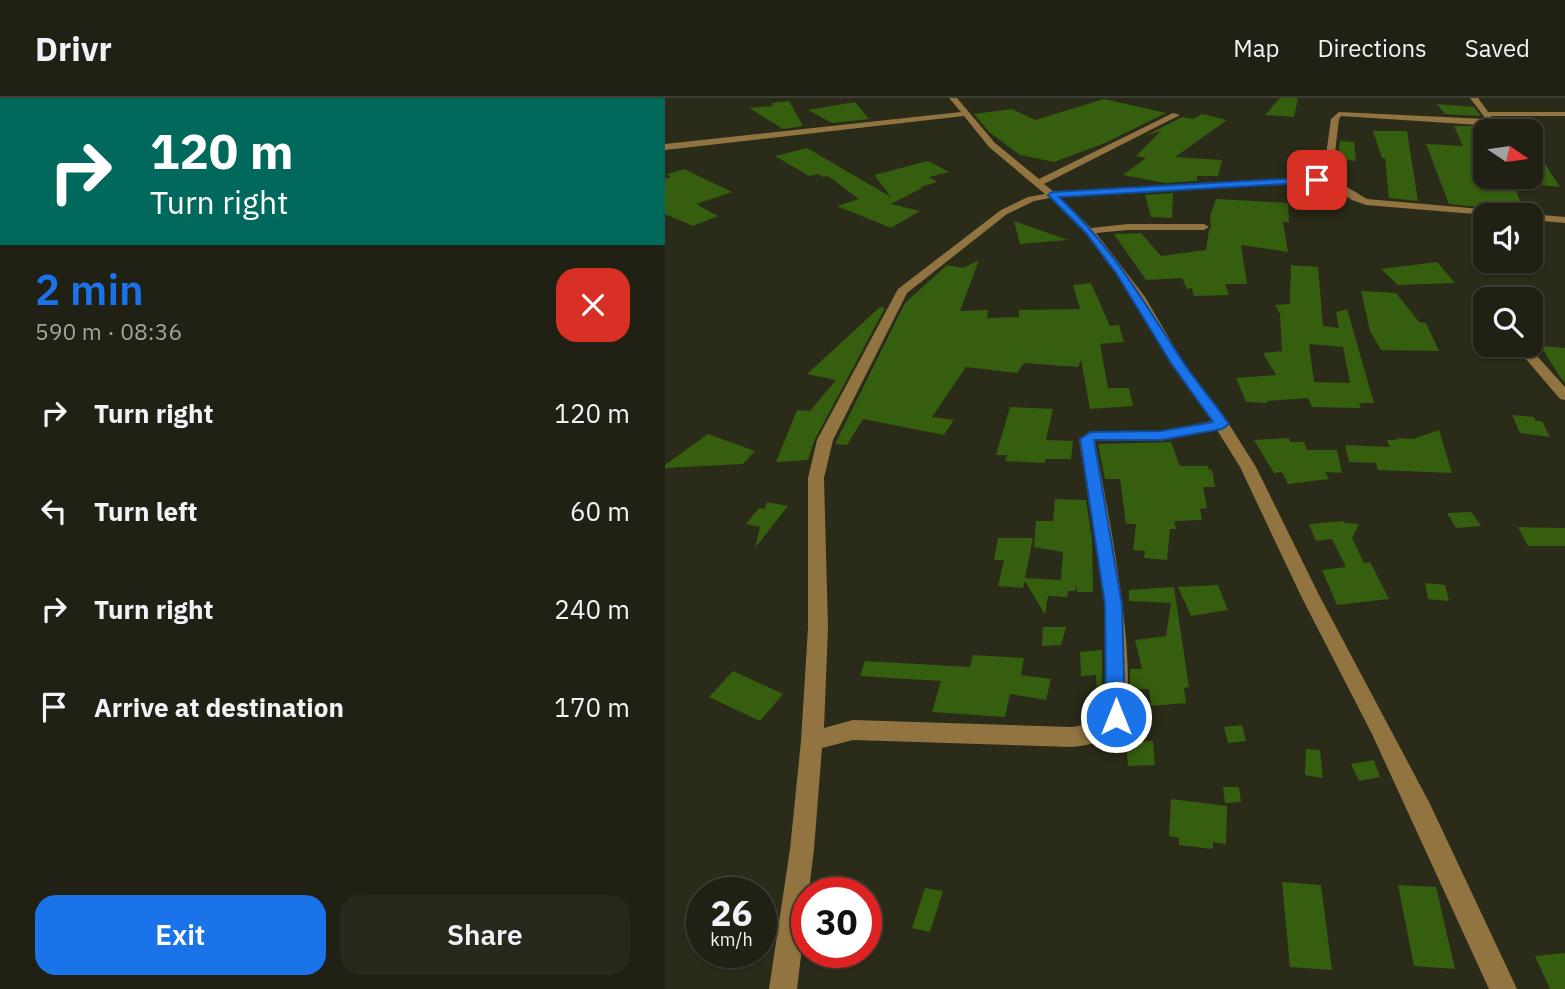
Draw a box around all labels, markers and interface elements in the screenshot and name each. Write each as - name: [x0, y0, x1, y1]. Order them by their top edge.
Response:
- text: Drivr: [35, 27, 112, 70]
- text: Map: [1233, 32, 1279, 64]
- text: Directions: [1317, 32, 1427, 64]
- text: Saved: [1465, 32, 1530, 64]
- text: 120 m: [150, 119, 294, 182]
- north arrow: [1473, 119, 1543, 189]
- map controls: [1473, 119, 1543, 357]
- icon: right: [35, 126, 126, 217]
- pin: [1287, 150, 1347, 210]
- icon: arrive: [1298, 161, 1336, 199]
- text: Turn right: [150, 181, 288, 223]
- button: sound: [1473, 203, 1543, 273]
- text: 2 min: [35, 262, 144, 317]
- button: close: [556, 268, 630, 342]
- button: search: [1473, 287, 1543, 357]
- text: 590 m · 08:36: [35, 316, 182, 346]
- icon: right: [35, 394, 73, 432]
- text: Turn right: [94, 396, 213, 430]
- text: 120 m: [554, 396, 630, 430]
- icon: left: [35, 492, 73, 530]
- text: Turn left: [94, 494, 197, 528]
- text: 60 m: [570, 494, 630, 528]
- icon: right: [35, 590, 73, 628]
- text: Turn right: [94, 592, 213, 626]
- text: 240 m: [554, 592, 630, 626]
- position arrow: [1079, 680, 1153, 754]
- icon: arrive: [35, 688, 73, 726]
- text: Arrive at destination: [94, 690, 344, 724]
- text: 170 m: [554, 690, 630, 724]
- speed limit sign: 30: [791, 877, 882, 968]
- text: 26: [710, 890, 753, 936]
- button: Exit: [35, 895, 326, 975]
- button: Share: [340, 895, 630, 975]
- text: km/h: [710, 928, 753, 951]

